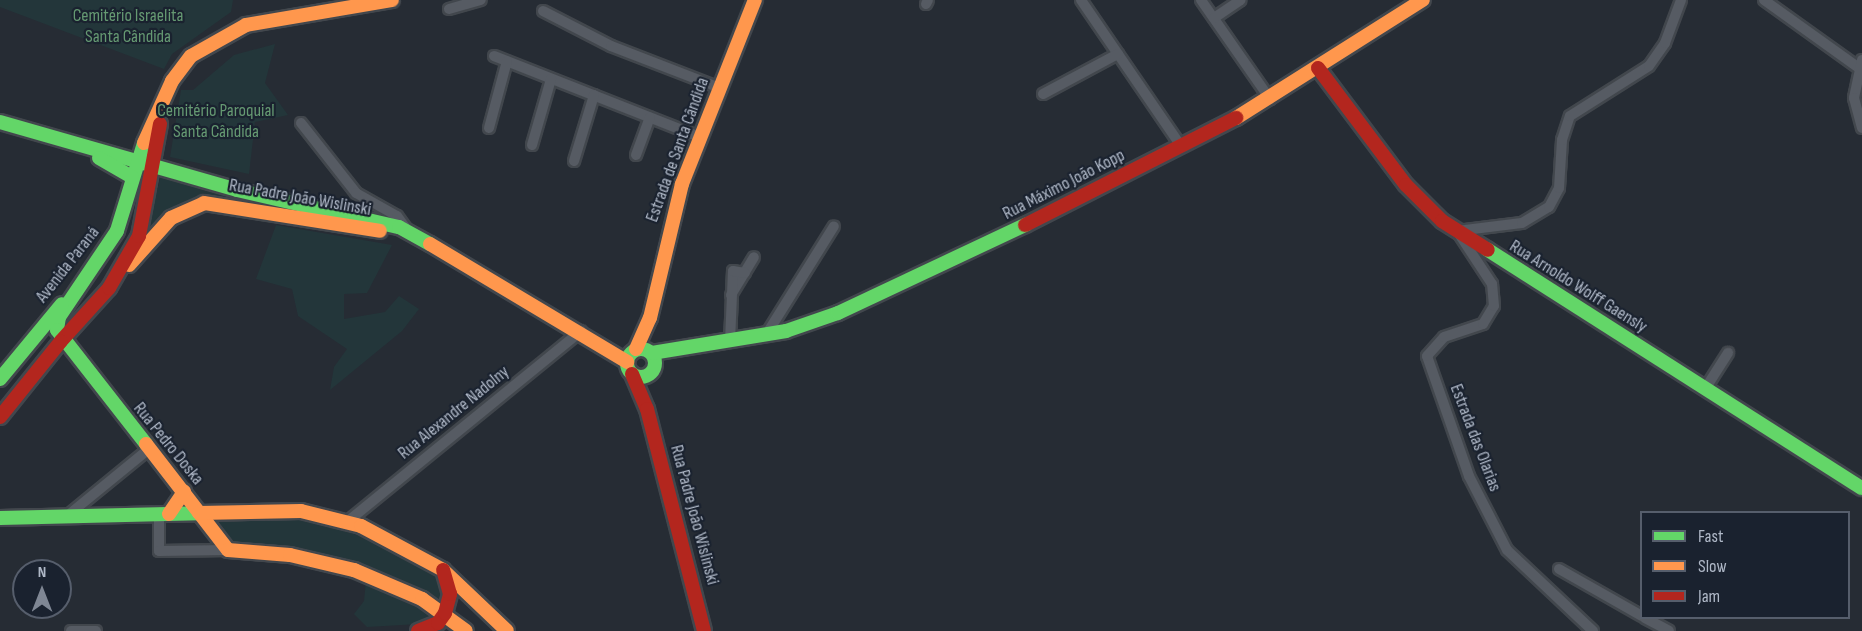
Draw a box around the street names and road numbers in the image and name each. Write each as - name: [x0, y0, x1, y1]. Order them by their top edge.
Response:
- street label: Estrada de Santa Cândida: [642, 75, 714, 225]
- street label: Rua Máximo João Kopp: [999, 145, 1129, 225]
- street label: Rua Padre João Wislinski: [227, 175, 373, 221]
- street label: Avenida Paraná: [32, 223, 104, 307]
- street label: Rua Arnoldo Wolff Gaensly: [1505, 236, 1651, 338]
- street label: Rua Alexandre Nadolny: [394, 362, 514, 464]
- street label: Estrada das Olarias: [1445, 381, 1505, 495]
- street label: Rua Pedro Doska: [128, 398, 208, 490]
- street label: Rua Padre João Wislinski: [665, 443, 723, 587]

